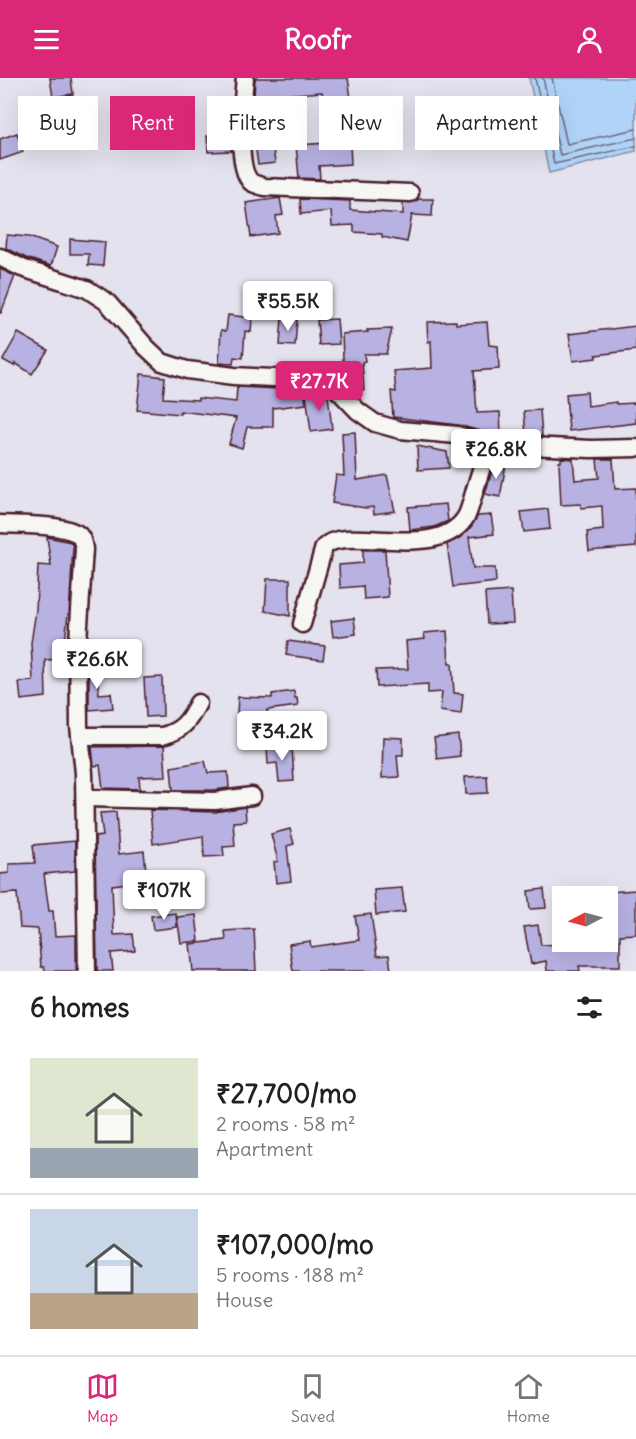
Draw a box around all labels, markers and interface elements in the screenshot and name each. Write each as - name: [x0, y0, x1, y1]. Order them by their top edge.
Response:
- text: Roofr: [285, 22, 352, 56]
- icon: menu: [30, 23, 63, 56]
- icon: person: [573, 23, 606, 56]
- chip: Buy: [18, 96, 98, 150]
- chip: Rent: [110, 96, 195, 150]
- chip: Filters: [207, 96, 307, 150]
- chip: New: [319, 96, 403, 150]
- chip: Apartment: [415, 96, 559, 150]
- pin: ₹55.5K: [239, 281, 337, 332]
- text: ₹55.5K: [257, 288, 319, 313]
- pin: ₹27.7K: [270, 361, 368, 412]
- text: ₹27.7K: [290, 368, 348, 393]
- pin: ₹26.8K: [447, 429, 545, 480]
- text: ₹26.8K: [465, 436, 527, 461]
- pin: ₹26.6K: [48, 639, 146, 690]
- text: ₹26.6K: [66, 646, 128, 671]
- pin: ₹34.2K: [233, 711, 331, 762]
- text: ₹34.2K: [251, 718, 313, 743]
- pin: ₹107K: [122, 870, 206, 921]
- text: ₹107K: [137, 877, 191, 902]
- north arrow: [552, 886, 618, 952]
- map controls: [552, 886, 618, 952]
- text: 6 homes: [30, 991, 129, 1024]
- icon: filters: [573, 991, 606, 1024]
- text: ₹27,700/mo: [216, 1077, 357, 1110]
- icon: home: [78, 1082, 150, 1154]
- text: 2 rooms · 58 m²: [216, 1111, 356, 1136]
- text: Apartment: [216, 1136, 313, 1161]
- text: ₹107,000/mo: [216, 1228, 374, 1261]
- icon: home: [78, 1233, 150, 1305]
- text: 5 rooms · 188 m²: [216, 1262, 364, 1287]
- text: House: [216, 1287, 273, 1312]
- tab: Map: [86, 1370, 119, 1426]
- tab: Saved: [291, 1370, 335, 1426]
- tab: Home: [507, 1370, 550, 1426]

